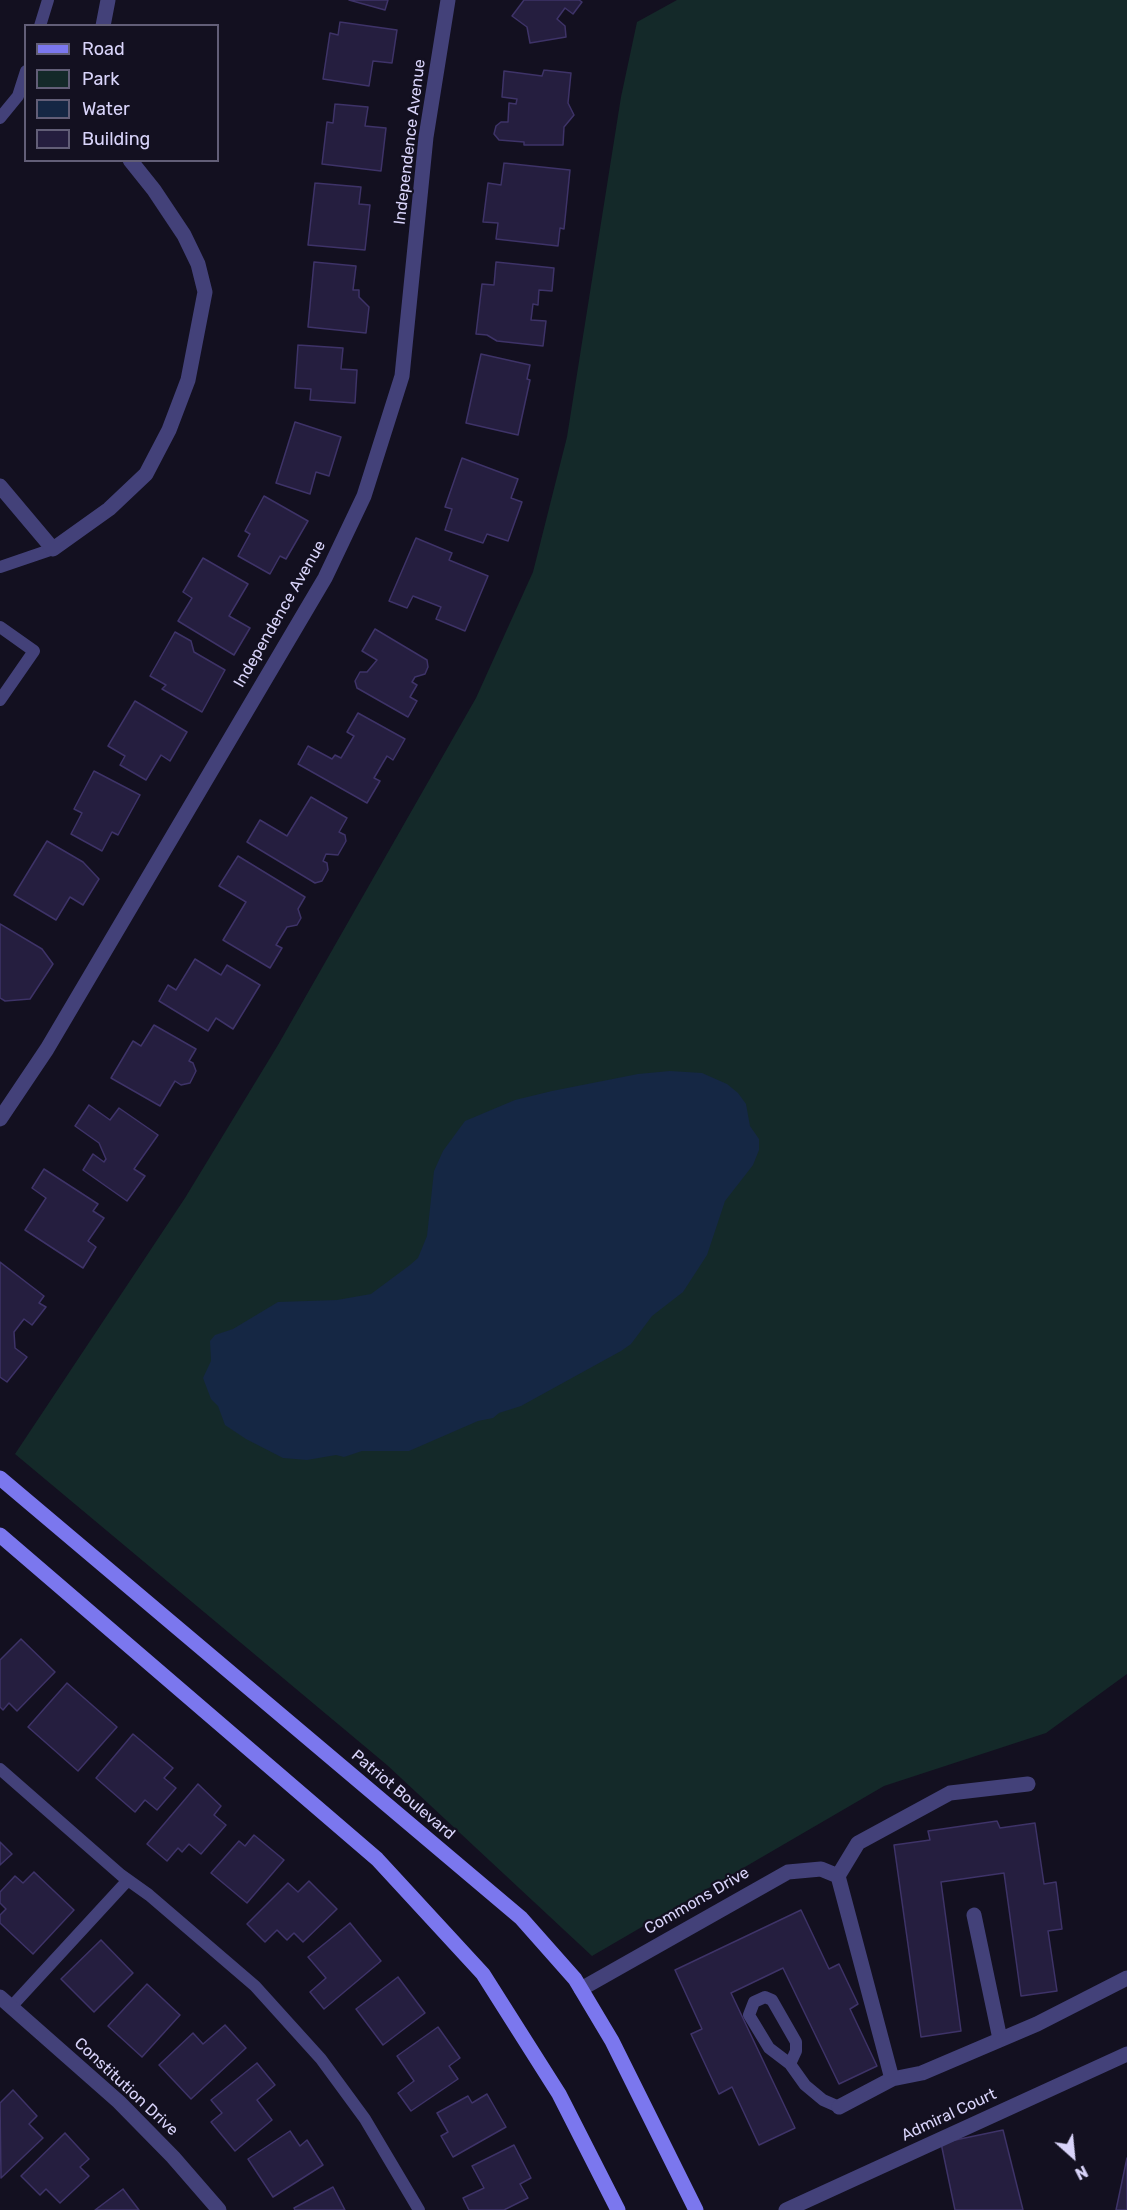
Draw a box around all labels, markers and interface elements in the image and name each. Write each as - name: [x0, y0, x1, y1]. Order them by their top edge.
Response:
- legend: [24, 24, 219, 162]
- text: Road: [82, 38, 125, 60]
- street label: Independence Avenue: [390, 58, 430, 226]
- text: Park: [82, 68, 119, 90]
- text: Water: [82, 98, 130, 120]
- text: Building: [82, 128, 150, 150]
- street label: Independence Avenue: [230, 537, 330, 691]
- street label: Patriot Boulevard: [347, 1746, 459, 1844]
- street label: Commons Drive: [641, 1863, 753, 1939]
- street label: Constitution Drive: [70, 2034, 182, 2140]
- street label: Admiral Court: [898, 2085, 1000, 2145]
- north arrow: [1043, 2126, 1103, 2186]
- text: N: [1072, 2161, 1091, 2184]

